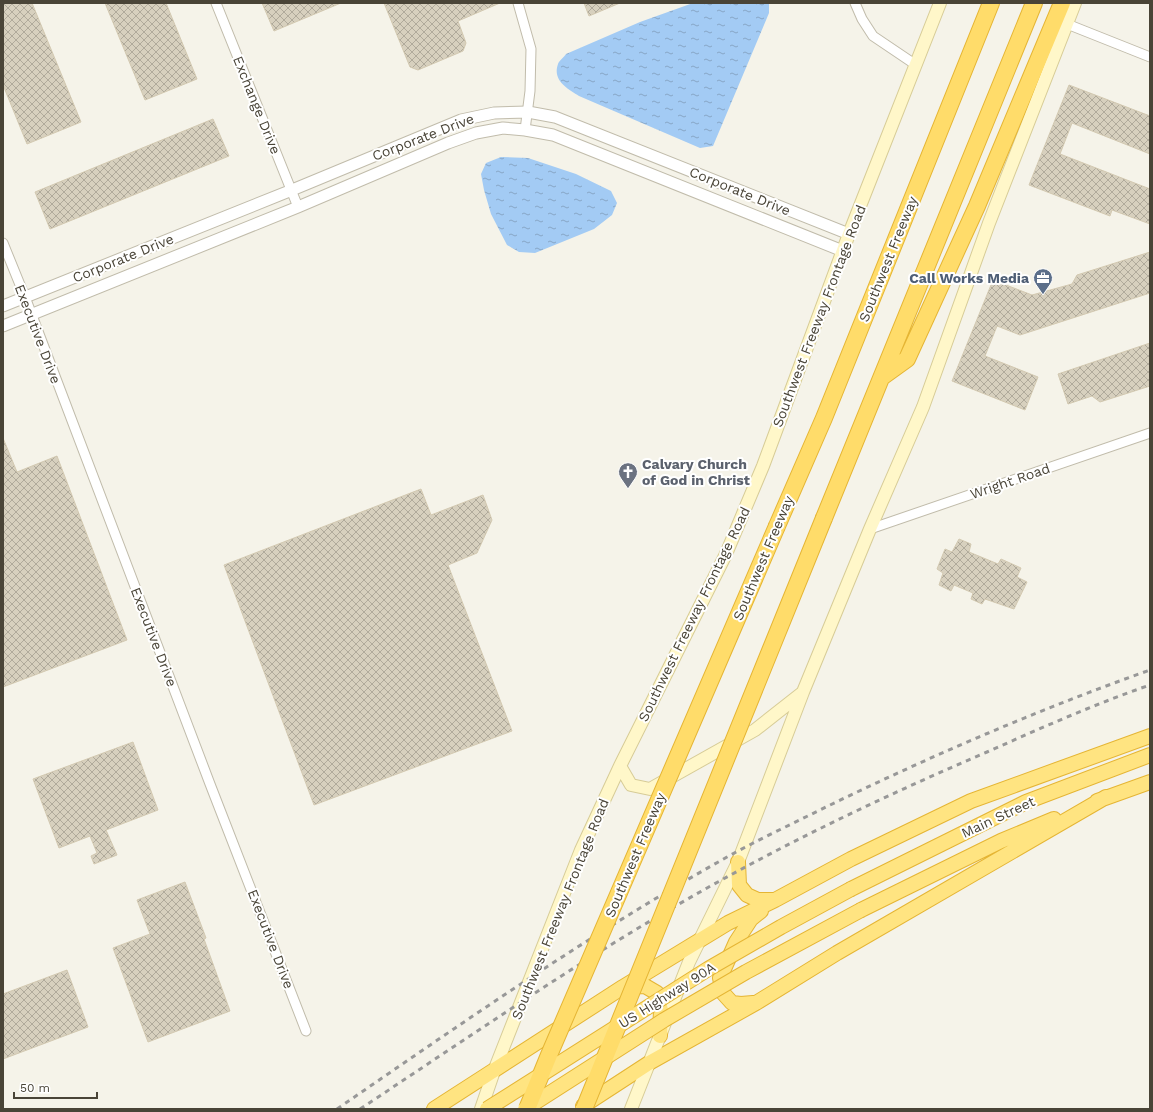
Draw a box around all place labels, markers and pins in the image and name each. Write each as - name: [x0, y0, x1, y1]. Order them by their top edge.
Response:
- office icon: Call Works Media: [1032, 267, 1054, 295]
- place label: Call Works Media: [909, 270, 1030, 286]
- place label: Calvary Church of God in Christ: [642, 456, 750, 488]
- church icon: Calvary Church of God in Christ: [617, 461, 639, 489]

